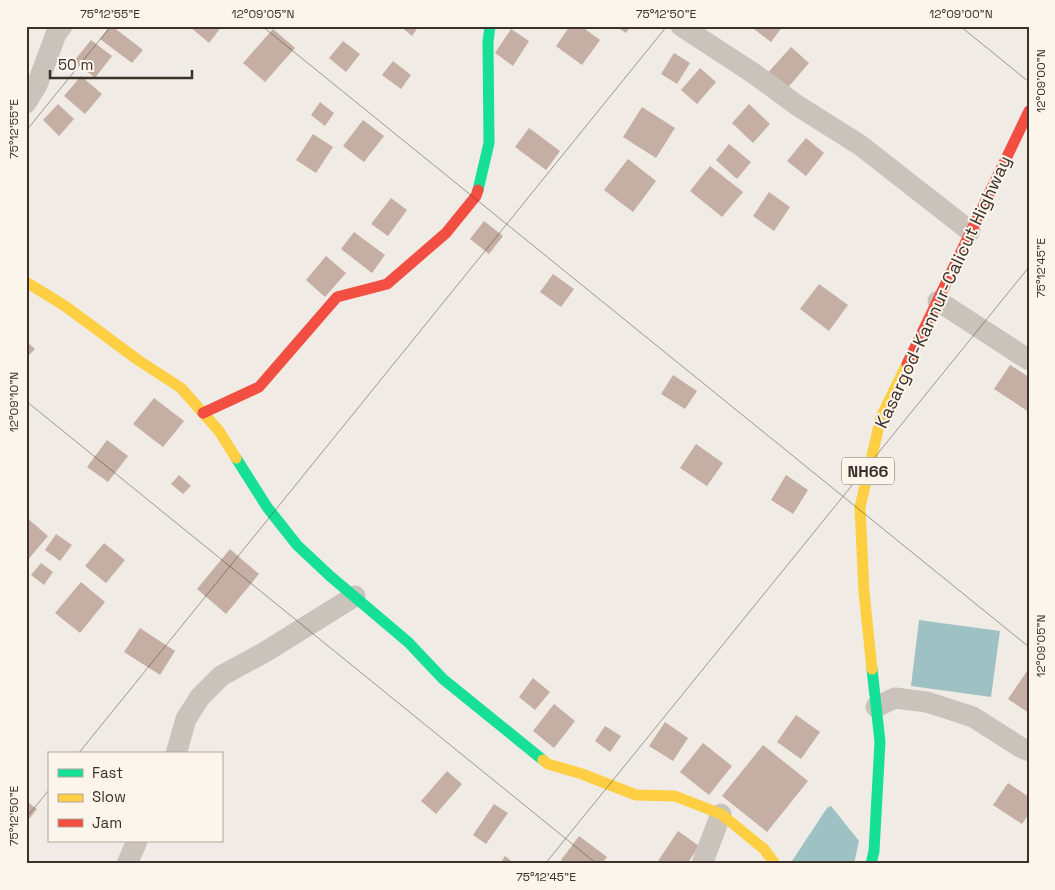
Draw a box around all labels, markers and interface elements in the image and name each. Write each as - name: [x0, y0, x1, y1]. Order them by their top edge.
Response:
- text: 75°12'55"E: [80, 6, 140, 22]
- text: 12°09'05"N: [232, 6, 294, 22]
- text: 75°12'50"E: [636, 6, 697, 22]
- text: 12°09'00"N: [929, 6, 993, 22]
- scale bar: [50, 48, 192, 80]
- text: 12°09'00"N: [1033, 49, 1049, 113]
- text: 50 m: [58, 55, 93, 74]
- text: 75°12'55"E: [6, 99, 22, 159]
- street label: Kasargod-Kannur-Calicut Highway: [869, 152, 1016, 432]
- text: 75°12'45"E: [1033, 238, 1049, 298]
- text: 12°09'10"N: [6, 372, 22, 432]
- road number: NH66: [842, 458, 894, 484]
- text: 12°09'05"N: [1033, 615, 1049, 677]
- legend: [48, 752, 222, 842]
- text: Fast: [92, 763, 123, 782]
- text: 75°12'50"E: [6, 785, 22, 846]
- text: Slow: [92, 787, 126, 806]
- text: Jam: [92, 813, 122, 832]
- text: 75°12'45"E: [516, 869, 576, 885]

